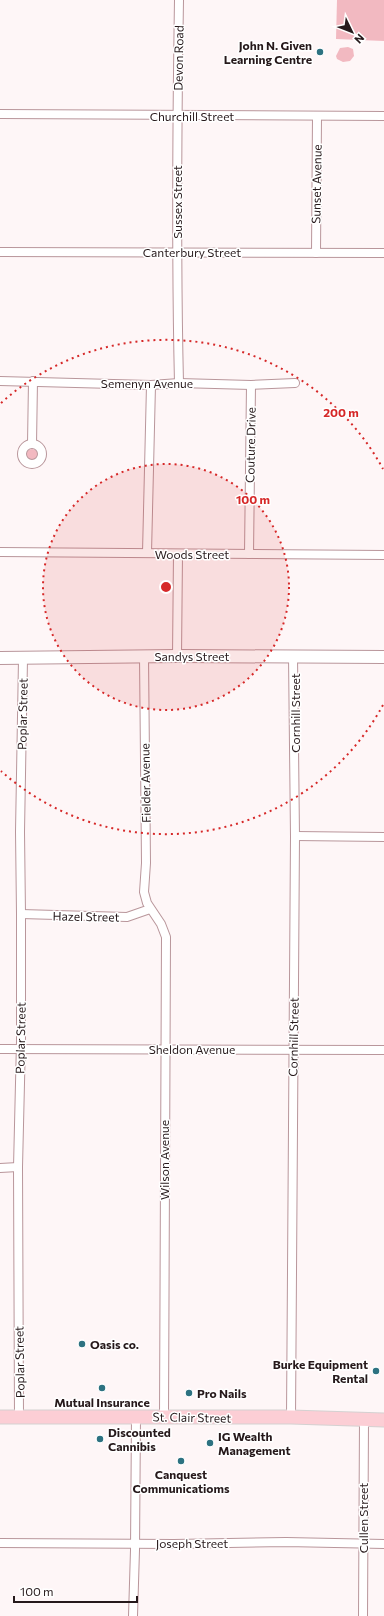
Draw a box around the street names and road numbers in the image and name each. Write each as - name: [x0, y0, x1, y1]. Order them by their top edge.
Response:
- street label: Devon Road: [170, 25, 186, 91]
- street label: Churchill Street: [150, 109, 234, 123]
- street label: Sunset Avenue: [308, 144, 324, 224]
- street label: Sussex Street: [170, 165, 184, 239]
- street label: Canterbury Street: [143, 245, 241, 259]
- street label: Semenyn Avenue: [101, 376, 193, 390]
- street label: Couture Drive: [242, 407, 258, 483]
- street label: Woods Street: [155, 547, 229, 561]
- street label: Sandys Street: [155, 649, 230, 663]
- street label: Cornhill Street: [288, 673, 302, 753]
- street label: Poplar Street: [14, 678, 30, 750]
- street label: Fielder Avenue: [137, 743, 153, 823]
- street label: Hazel Street: [52, 908, 120, 924]
- street label: Cornhill Street: [285, 997, 301, 1077]
- street label: Poplar Street: [12, 1002, 28, 1074]
- street label: Sheldon Avenue: [149, 1042, 235, 1056]
- street label: Wilson Avenue: [157, 1120, 171, 1200]
- street label: Poplar Street: [11, 1326, 27, 1398]
- street label: St. Clair Street: [153, 1409, 231, 1425]
- street label: Cullen Street: [356, 1483, 370, 1553]
- street label: Joseph Street: [156, 1536, 228, 1551]

